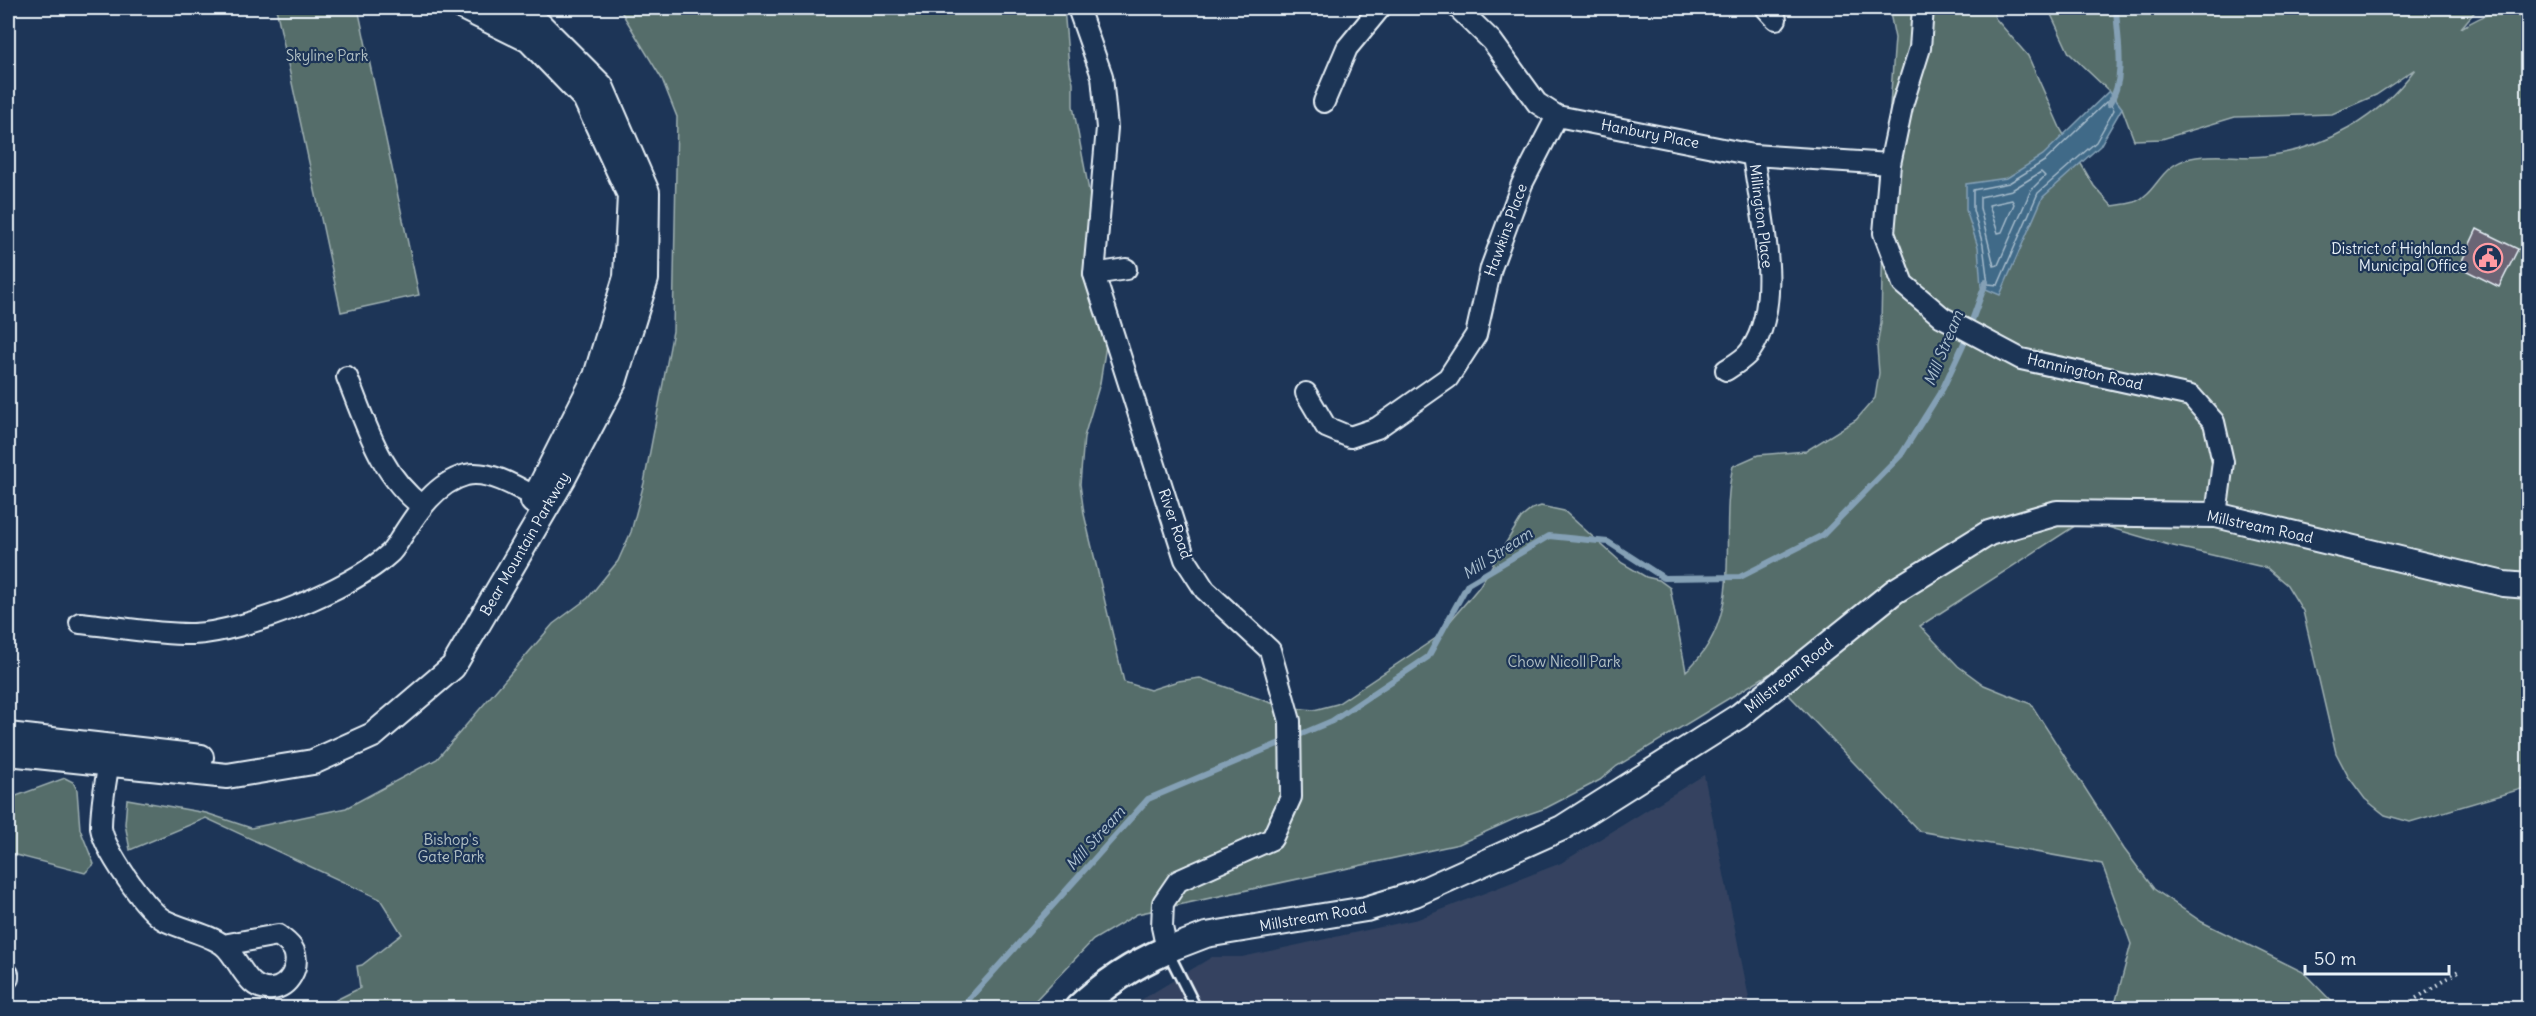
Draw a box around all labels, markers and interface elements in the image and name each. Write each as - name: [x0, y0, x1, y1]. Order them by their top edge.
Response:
- park label: Skyline Park: [286, 46, 369, 65]
- street label: Hanbury Place: [1599, 115, 1701, 152]
- street label: Millington Place: [1746, 163, 1777, 269]
- street label: Hawkins Place: [1480, 181, 1531, 279]
- place label: District of Highlands Municipal Office: [2331, 239, 2467, 275]
- public building icon: District of Highlands Municipal Office: [2472, 242, 2504, 274]
- water label: Mill Stream: [1919, 307, 1967, 389]
- street label: Hannington Road: [2025, 349, 2145, 394]
- street label: Bear Mountain Parkway: [476, 468, 574, 619]
- street label: River Road: [1155, 486, 1196, 562]
- street label: Millstream Road: [2205, 506, 2315, 547]
- water label: Mill Stream: [1458, 522, 1537, 583]
- street label: Millstream Road: [1741, 634, 1837, 717]
- park label: Chow Nicoll Park: [1507, 652, 1621, 671]
- water label: Mill Stream: [1061, 801, 1130, 874]
- park label: Bishop's Gate Park: [418, 830, 485, 866]
- street label: Millstream Road: [1258, 898, 1368, 935]
- scale bar: [2305, 938, 2449, 976]
- text: 50 m: [2314, 947, 2356, 970]

